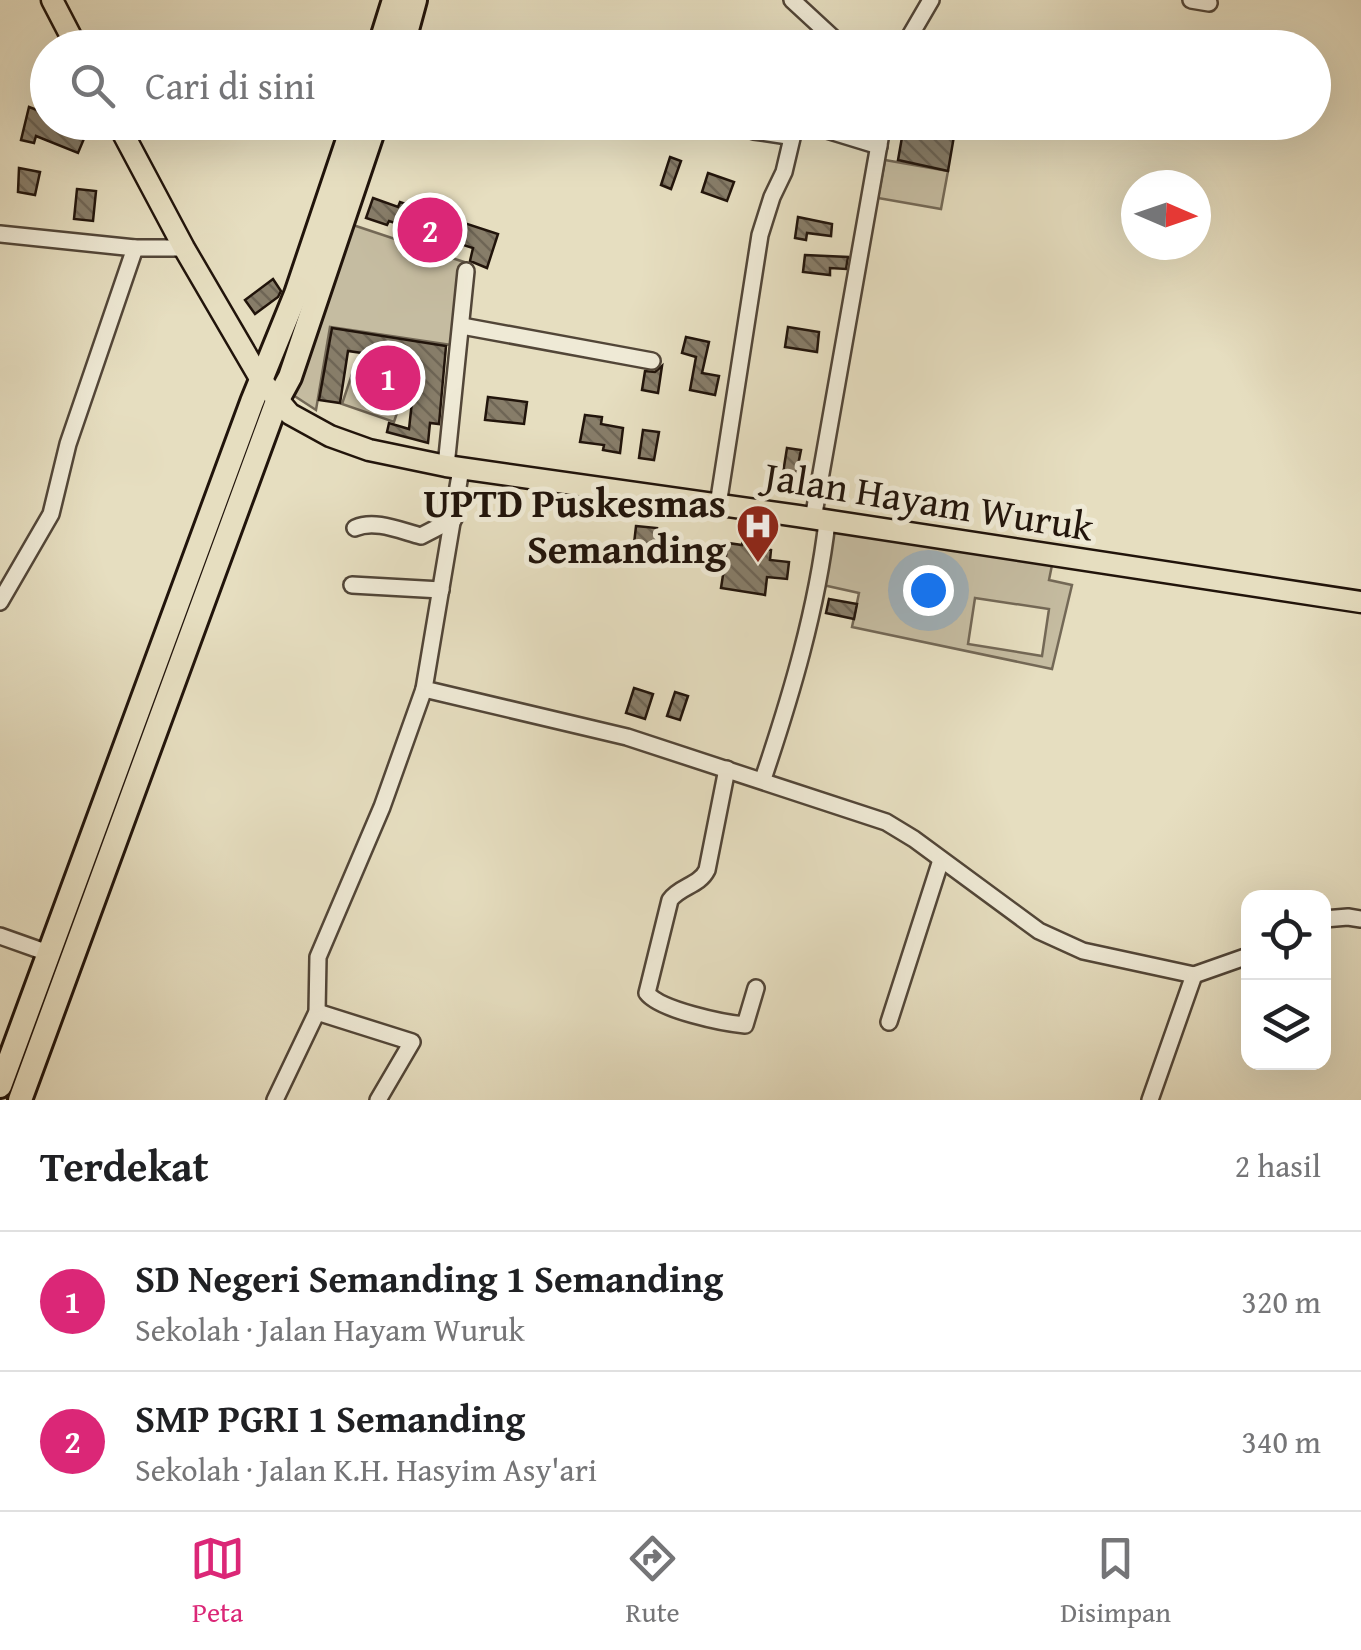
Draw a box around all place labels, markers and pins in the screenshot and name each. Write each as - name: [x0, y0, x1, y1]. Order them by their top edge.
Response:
- pin: 2: [398, 192, 462, 268]
- pin: 1: [356, 340, 420, 416]
- place label: UPTD Puskesmas Semanding: [423, 473, 727, 578]
- hospital icon: UPTD Puskesmas Semanding: [735, 503, 781, 564]

